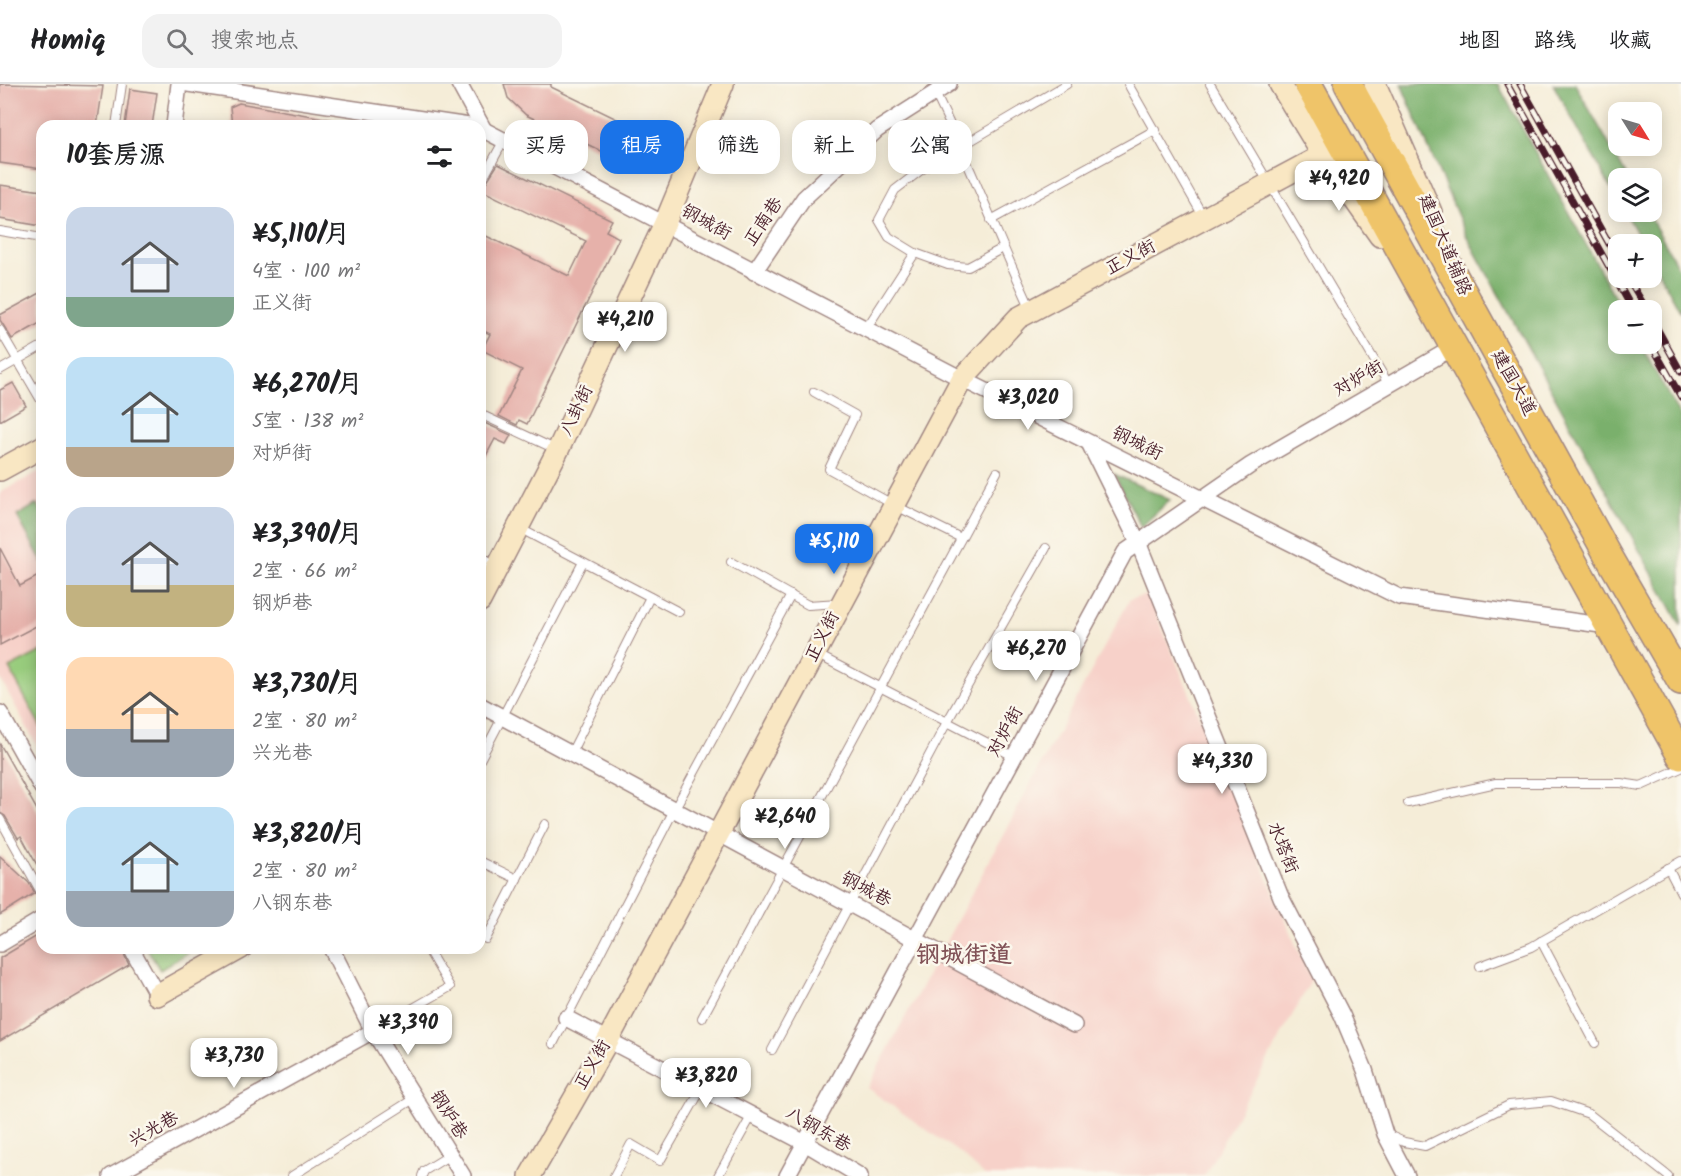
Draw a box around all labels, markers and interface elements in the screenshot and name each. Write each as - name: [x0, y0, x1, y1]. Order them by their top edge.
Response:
- search box: [142, 14, 562, 68]
- text: Homiq: [30, 19, 106, 64]
- text: 搜索地点: [211, 24, 299, 59]
- icon: search: [163, 25, 196, 58]
- text: 地图: [1459, 25, 1501, 58]
- text: 路线: [1534, 25, 1576, 58]
- text: 收藏: [1609, 25, 1651, 58]
- north arrow: [1608, 102, 1662, 156]
- map controls: [1608, 102, 1662, 354]
- chip: 买房: [504, 120, 588, 174]
- chip: 租房: [600, 120, 684, 174]
- chip: 筛选: [696, 120, 780, 174]
- chip: 新上: [792, 120, 876, 174]
- chip: 公寓: [888, 120, 972, 174]
- text: 10套房源: [66, 135, 165, 177]
- icon: filters: [423, 140, 456, 173]
- pin: ¥4,920: [1290, 161, 1388, 212]
- text: ¥4,920: [1309, 164, 1369, 196]
- button: layers: [1608, 168, 1662, 222]
- street label: 建国大道辅路: [1410, 190, 1478, 300]
- street label: 正南巷: [737, 192, 791, 252]
- street label: 钢城街: [675, 197, 737, 249]
- text: ¥5,110/月: [252, 214, 350, 256]
- icon: home: [114, 231, 186, 303]
- street label: 正义街: [1100, 233, 1162, 283]
- button: +: [1608, 234, 1662, 288]
- text: 4室 · 100 m²: [252, 256, 360, 288]
- text: 正义街: [252, 288, 312, 320]
- button: −: [1608, 300, 1662, 354]
- pin: ¥4,210: [576, 302, 674, 353]
- text: ¥4,210: [597, 305, 653, 337]
- street label: 建国大道: [1483, 344, 1543, 422]
- street label: 对炉街: [1328, 353, 1390, 405]
- text: ¥6,270/月: [252, 364, 363, 406]
- street label: 八卦街: [552, 380, 602, 442]
- pin: ¥3,020: [979, 380, 1077, 431]
- icon: home: [114, 381, 186, 453]
- text: ¥3,020: [998, 383, 1058, 415]
- text: 5室 · 138 m²: [252, 406, 363, 438]
- street label: 钢城街: [1106, 419, 1168, 469]
- text: 对炉街: [252, 438, 312, 470]
- text: ¥3,390/月: [252, 514, 363, 556]
- pin: ¥5,110: [785, 524, 883, 575]
- text: ¥5,110: [809, 527, 859, 559]
- icon: home: [114, 531, 186, 603]
- text: 2室 · 66 m²: [252, 556, 357, 588]
- text: 钢炉巷: [252, 588, 312, 620]
- street label: 正义街: [798, 606, 848, 668]
- pin: ¥6,270: [987, 631, 1085, 682]
- text: ¥6,270: [1006, 634, 1066, 666]
- text: ¥3,730/月: [252, 664, 362, 706]
- icon: home: [114, 681, 186, 753]
- street label: 对炉街: [981, 701, 1031, 763]
- text: 2室 · 80 m²: [252, 706, 357, 738]
- text: 兴光巷: [252, 738, 312, 770]
- pin: ¥4,330: [1173, 744, 1271, 795]
- text: ¥4,330: [1192, 747, 1252, 779]
- pin: ¥2,640: [736, 799, 834, 850]
- text: ¥2,640: [754, 802, 816, 834]
- text: ¥3,820/月: [252, 814, 366, 856]
- street label: 水塔街: [1258, 818, 1306, 878]
- icon: home: [114, 831, 186, 903]
- text: 2室 · 80 m²: [252, 856, 357, 888]
- street label: 钢城巷: [835, 865, 897, 915]
- text: 八钢东巷: [252, 888, 332, 920]
- district label: 钢城街道: [916, 936, 1012, 975]
- pin: ¥3,390: [359, 1005, 457, 1056]
- text: ¥3,390: [378, 1008, 438, 1040]
- street label: 正义街: [567, 1034, 619, 1096]
- pin: ¥3,730: [185, 1038, 283, 1089]
- text: ¥3,730: [204, 1041, 264, 1073]
- pin: ¥3,820: [657, 1058, 755, 1109]
- text: ¥3,820: [675, 1061, 737, 1093]
- street label: 钢炉巷: [421, 1084, 475, 1146]
- street label: 八钢东巷: [780, 1099, 856, 1161]
- street label: 兴光巷: [123, 1104, 185, 1156]

